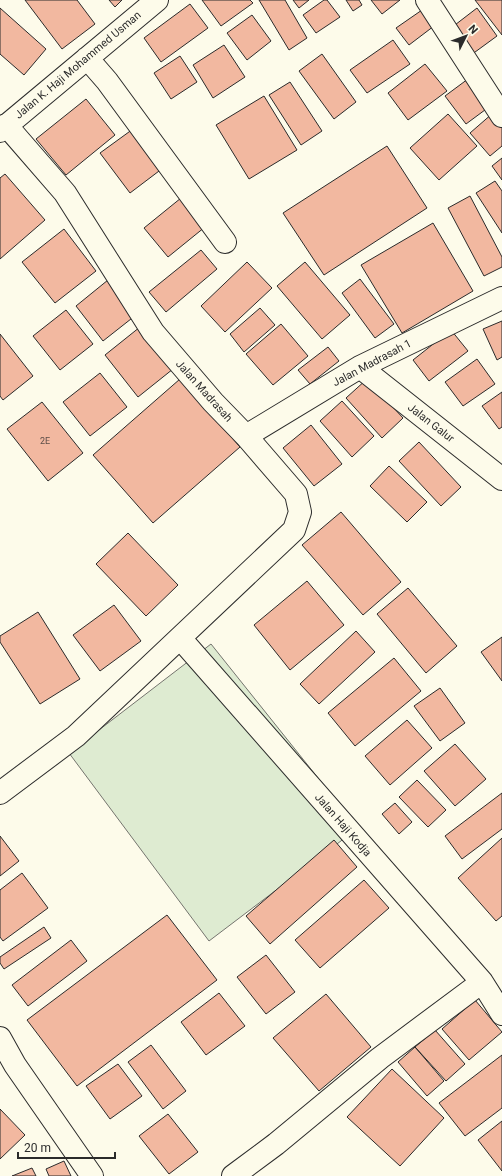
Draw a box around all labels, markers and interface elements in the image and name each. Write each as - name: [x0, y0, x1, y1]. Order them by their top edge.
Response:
- street label: Jalan K. Haji Mohammed Usman: [12, 8, 144, 122]
- north arrow: [446, 16, 486, 56]
- text: N: [466, 22, 481, 37]
- street label: Jalan Madrasah 1: [330, 337, 414, 389]
- street label: Jalan Madrasah: [173, 357, 235, 425]
- street label: Jalan Galur: [405, 401, 457, 445]
- house number: 2E: [40, 436, 50, 446]
- street label: Jalan Haji Kodja: [312, 791, 374, 859]
- scale bar: [18, 1134, 115, 1160]
- text: 20 m: [24, 1141, 51, 1155]

